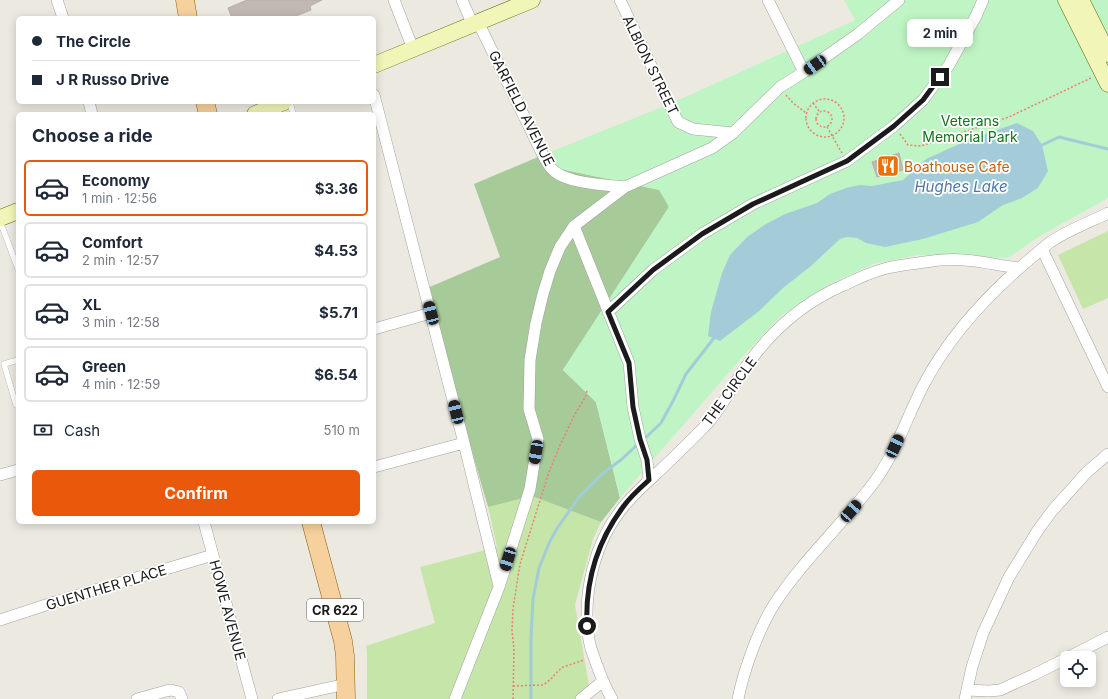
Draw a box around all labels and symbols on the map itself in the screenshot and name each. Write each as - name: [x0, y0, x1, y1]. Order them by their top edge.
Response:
- street label: ALBION STREET: [620, 12, 682, 118]
- callout: 2 min: [907, 19, 973, 47]
- street label: GARFIELD AVENUE: [486, 47, 558, 169]
- car: [802, 53, 828, 77]
- route end: [931, 68, 949, 86]
- park label: Veterans Memorial Park: [922, 112, 1018, 145]
- restaurant icon: Boathouse Cafe: [875, 153, 901, 179]
- place label: Boathouse Cafe: [904, 158, 1010, 175]
- water label: Hughes Lake: [914, 177, 1008, 196]
- car: [422, 300, 440, 326]
- street label: THE CIRCLE: [698, 353, 760, 429]
- car: [447, 399, 465, 425]
- car: [884, 433, 906, 459]
- car: [528, 439, 544, 465]
- car: [839, 498, 863, 524]
- car: [499, 546, 517, 572]
- street label: HOWE AVENUE: [206, 558, 250, 662]
- street label: GUENTHER PLACE: [44, 561, 168, 613]
- road number: CR 622: [307, 599, 363, 621]
- route start: [578, 617, 596, 635]

